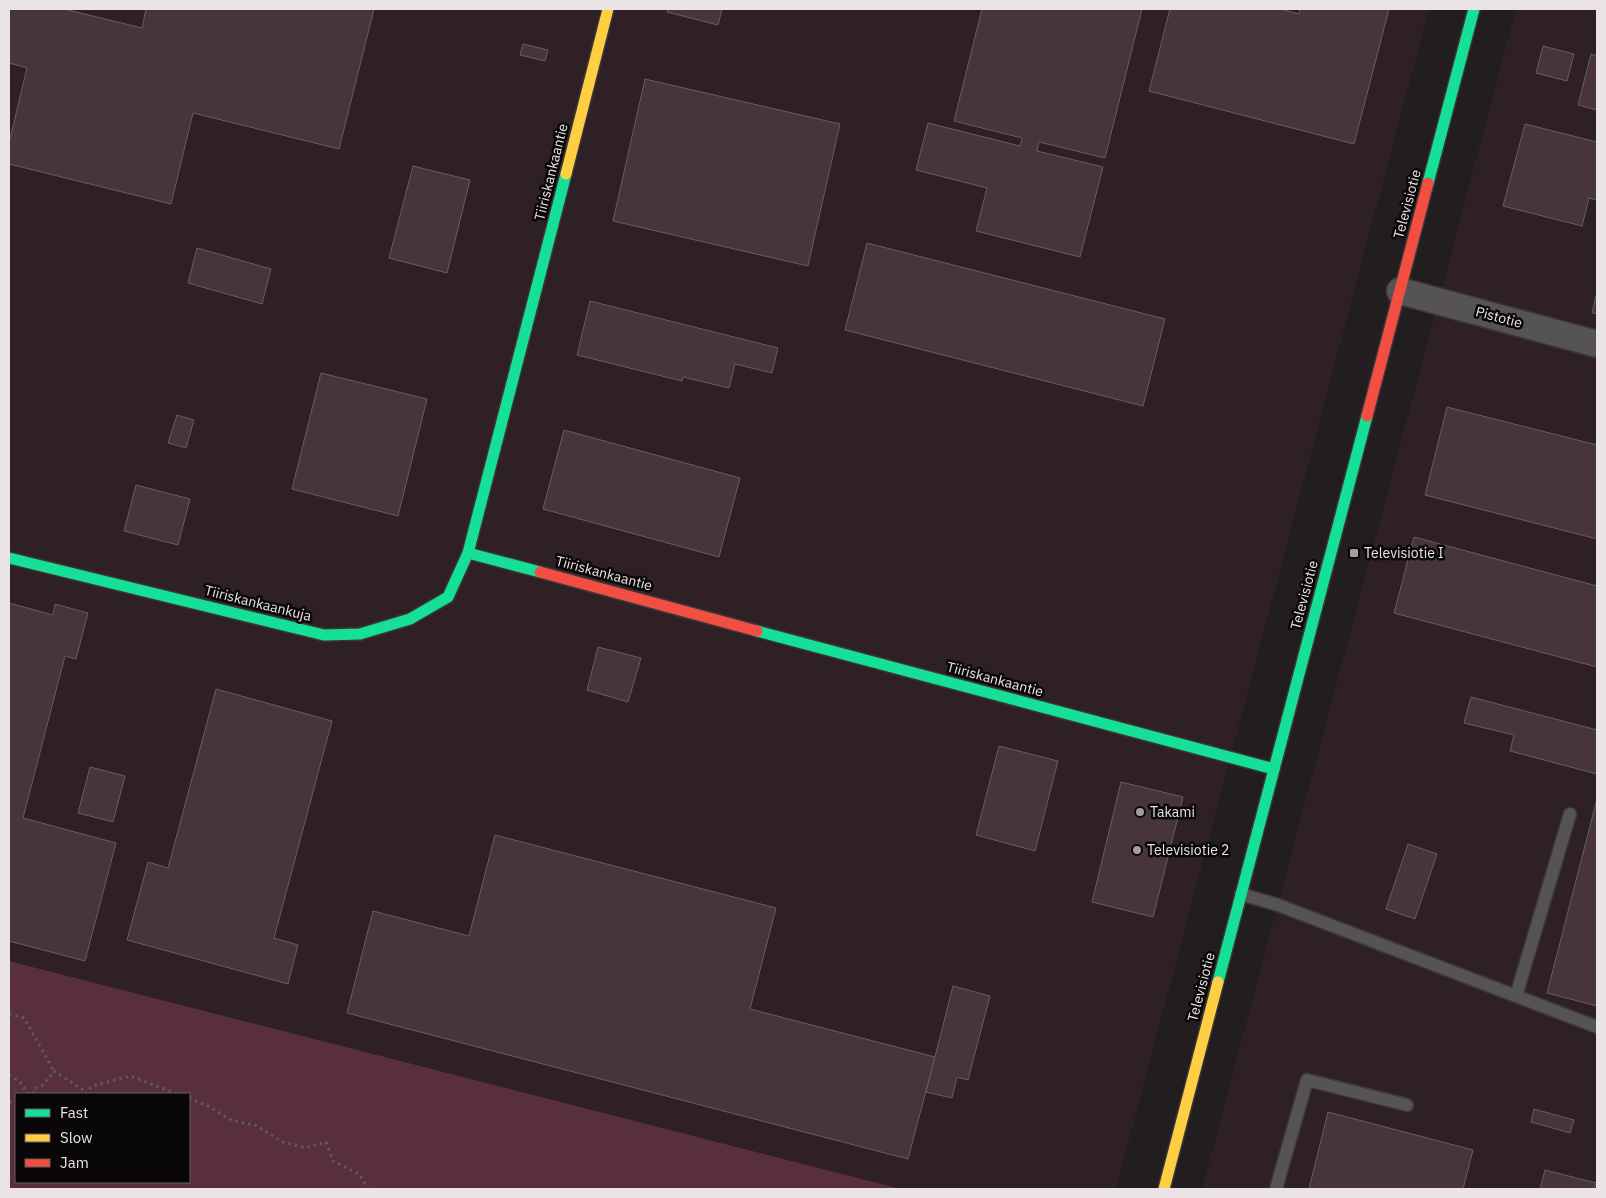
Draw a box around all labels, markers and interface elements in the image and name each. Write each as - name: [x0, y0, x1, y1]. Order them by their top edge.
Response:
- street label: Tiiriskankaantie: [530, 121, 572, 222]
- street label: Televisiotie: [1389, 167, 1425, 241]
- street label: Pistotie: [1474, 302, 1525, 332]
- place label: Televisiotie I: [1364, 544, 1444, 562]
- marker: Televisiotie I: [1348, 547, 1360, 559]
- street label: Tiiriskankaantie: [554, 551, 655, 595]
- street label: Televisiotie: [1286, 558, 1322, 632]
- street label: Tiiriskankaankuja: [203, 581, 314, 625]
- street label: Tiiriskankaantie: [945, 657, 1046, 701]
- place label: Takami: [1150, 803, 1195, 821]
- marker: Takami: [1134, 806, 1146, 818]
- place label: Televisiotie 2: [1147, 841, 1230, 859]
- marker: Televisiotie 2: [1131, 844, 1143, 856]
- street label: Televisiotie: [1183, 950, 1219, 1024]
- legend: [15, 1093, 190, 1183]
- text: Fast: [60, 1103, 88, 1122]
- text: Slow: [60, 1128, 93, 1147]
- text: Jam: [60, 1153, 89, 1172]

